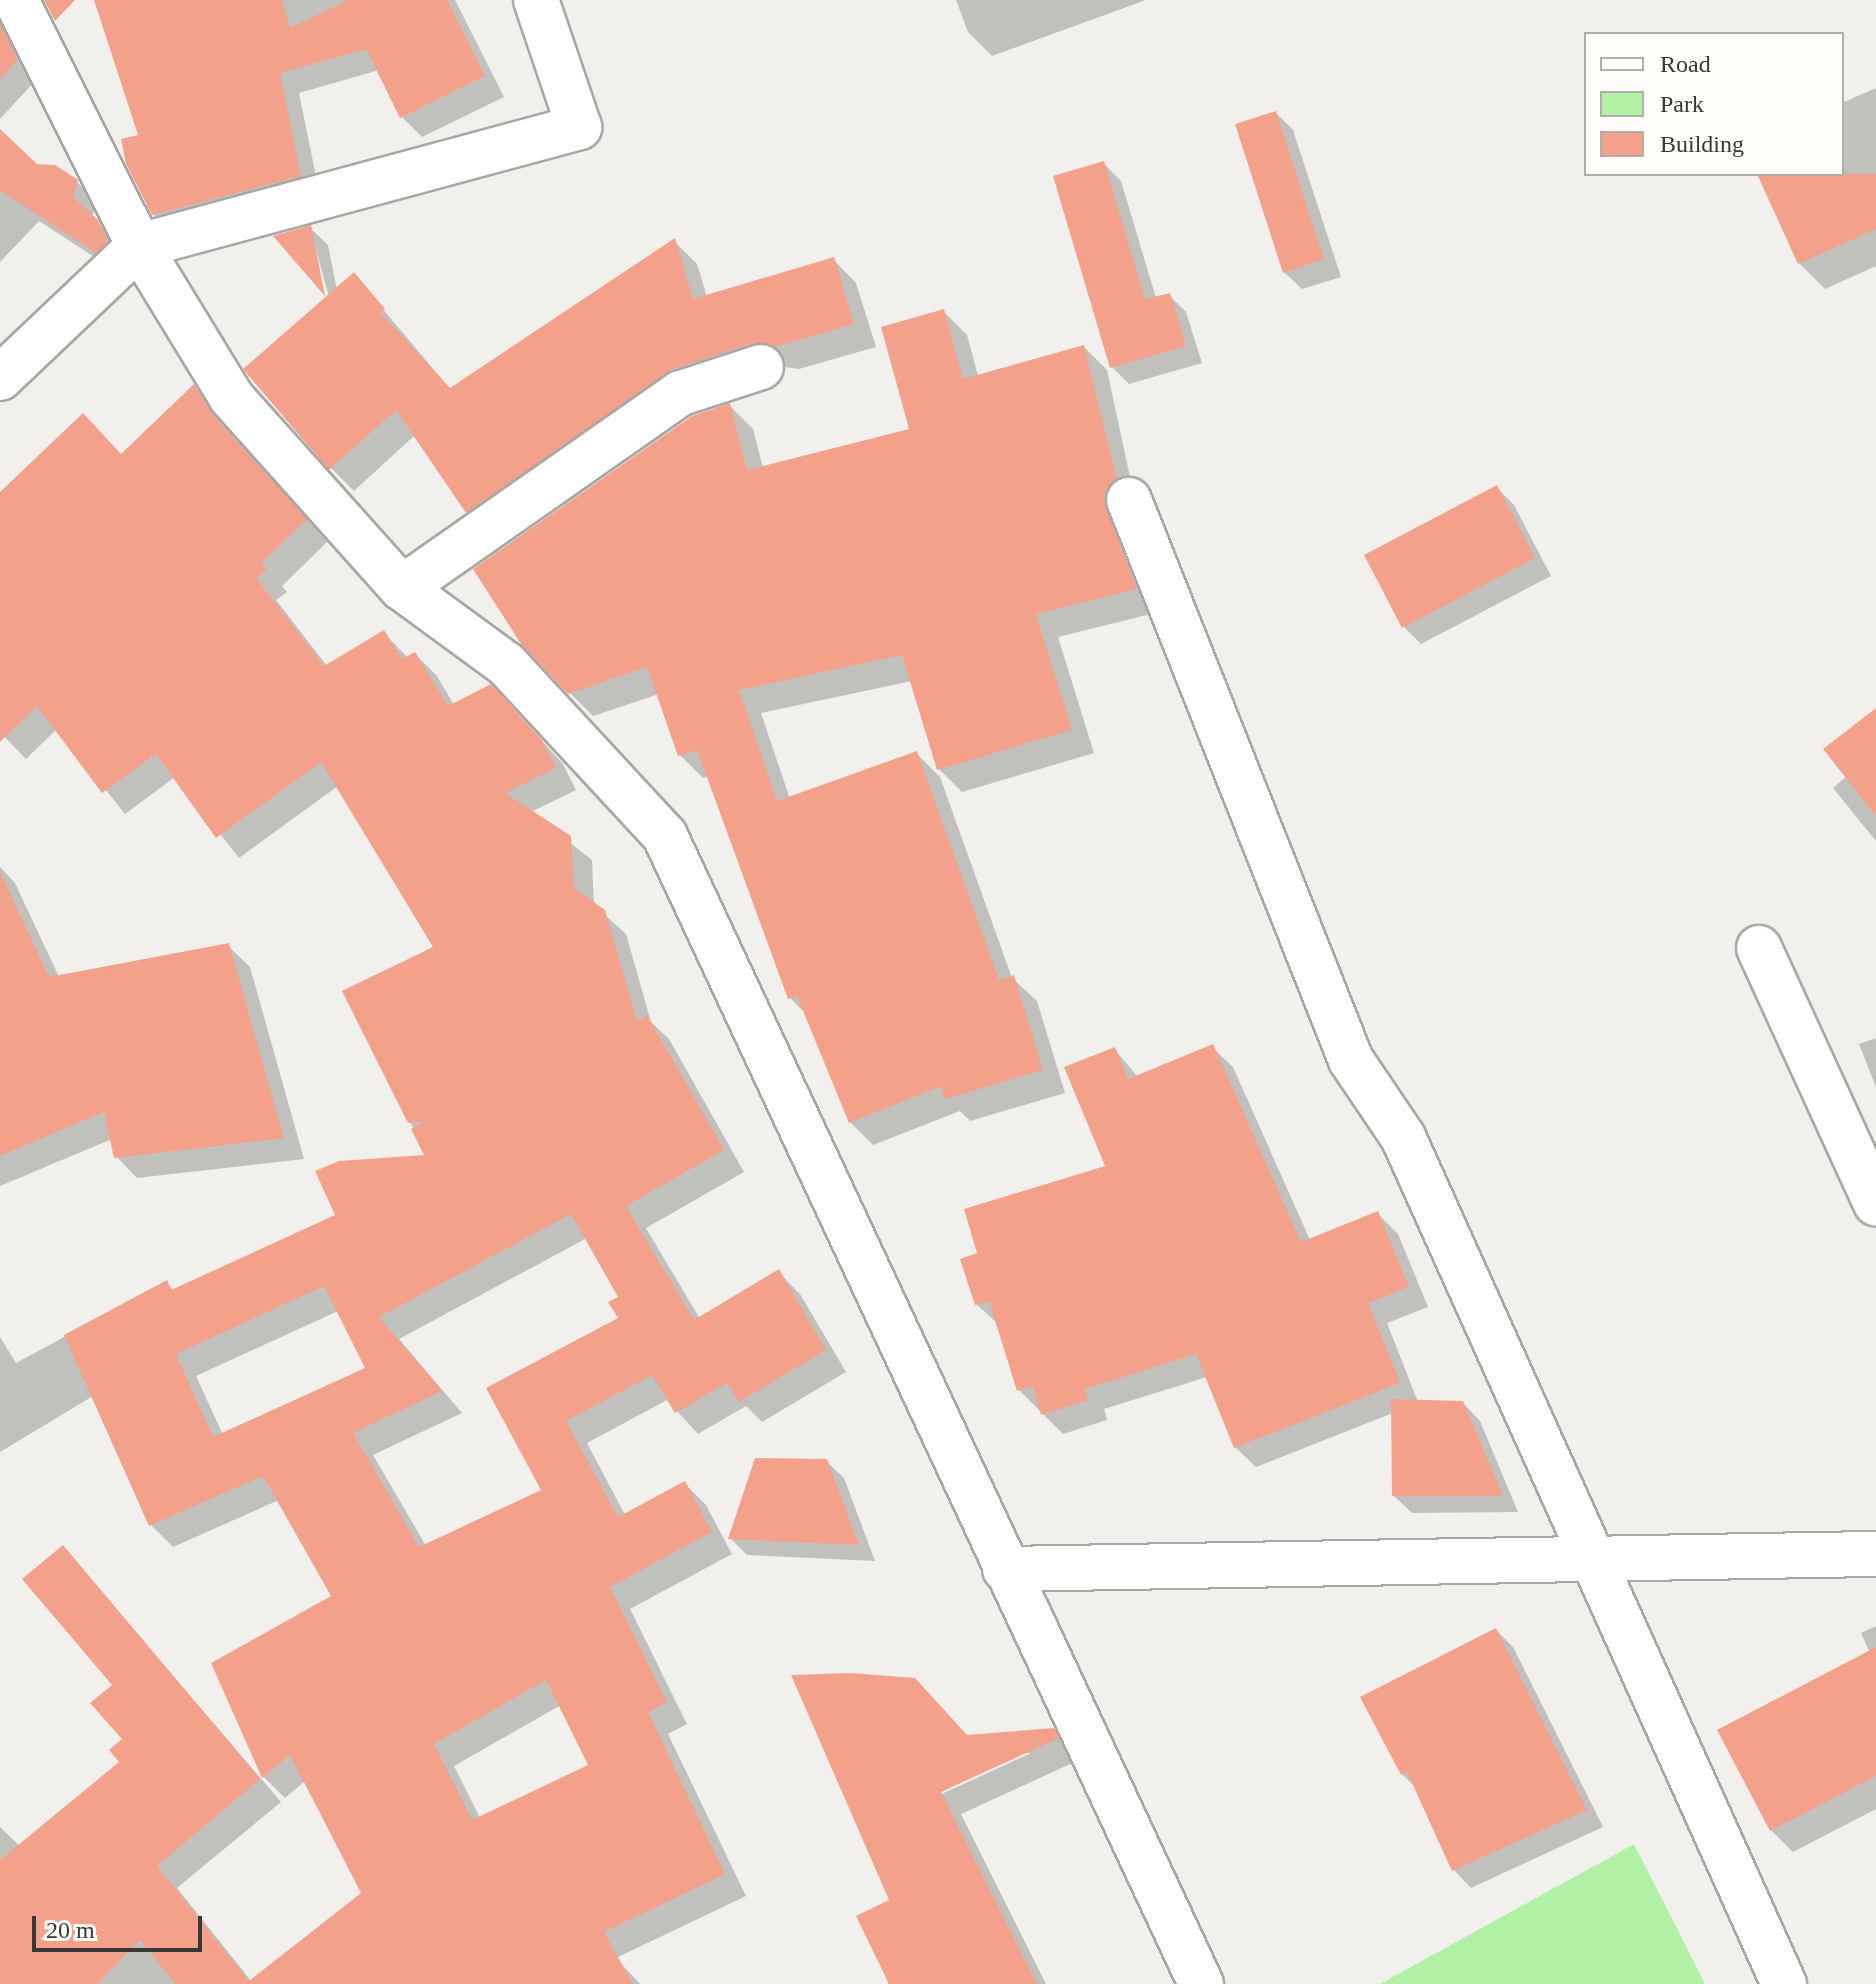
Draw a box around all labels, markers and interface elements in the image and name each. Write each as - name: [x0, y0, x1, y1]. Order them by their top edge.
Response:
- legend: [1584, 32, 1844, 176]
- text: Road: [1660, 51, 1711, 77]
- text: Park: [1660, 91, 1704, 117]
- text: Building: [1660, 131, 1744, 157]
- scale bar: [36, 1900, 206, 1950]
- text: 20 m: [46, 1917, 95, 1943]

